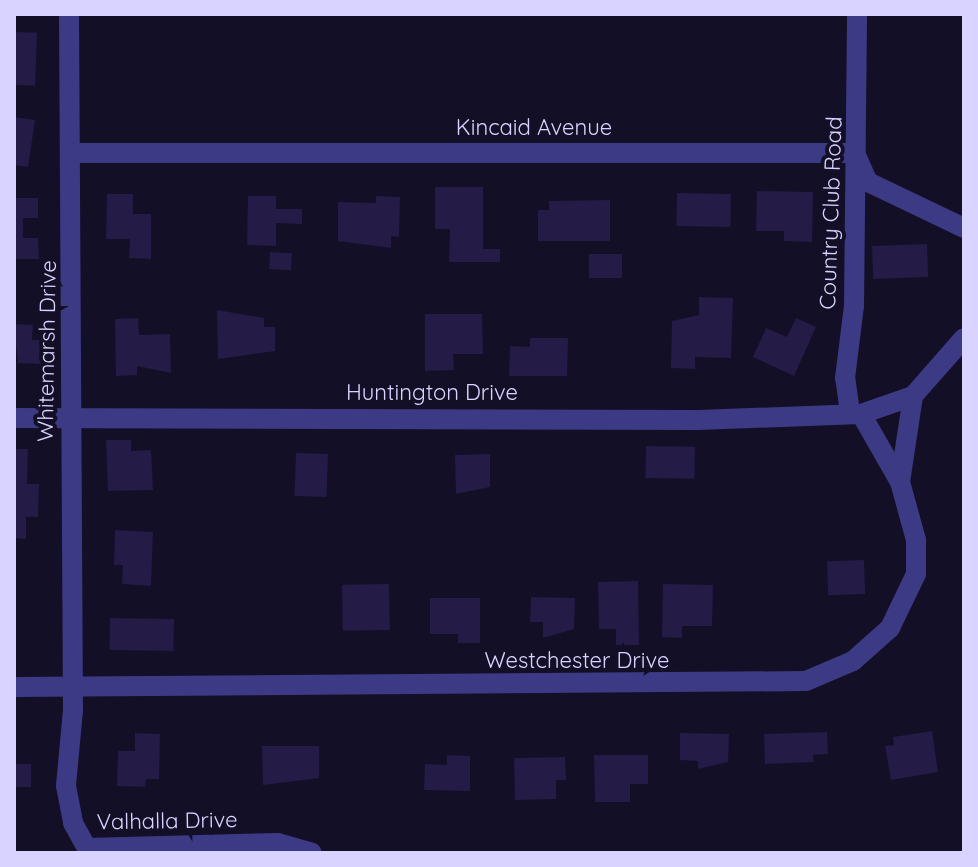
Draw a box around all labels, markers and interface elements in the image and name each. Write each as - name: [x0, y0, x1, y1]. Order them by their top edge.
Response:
- street label: Kincaid Avenue: [456, 115, 612, 141]
- street label: Country Club Road: [814, 116, 848, 310]
- street label: Whitemarsh Drive: [32, 260, 62, 442]
- street label: Huntington Drive: [346, 380, 518, 406]
- street label: Westchester Drive: [485, 648, 669, 674]
- street label: Valhalla Drive: [96, 807, 238, 835]

